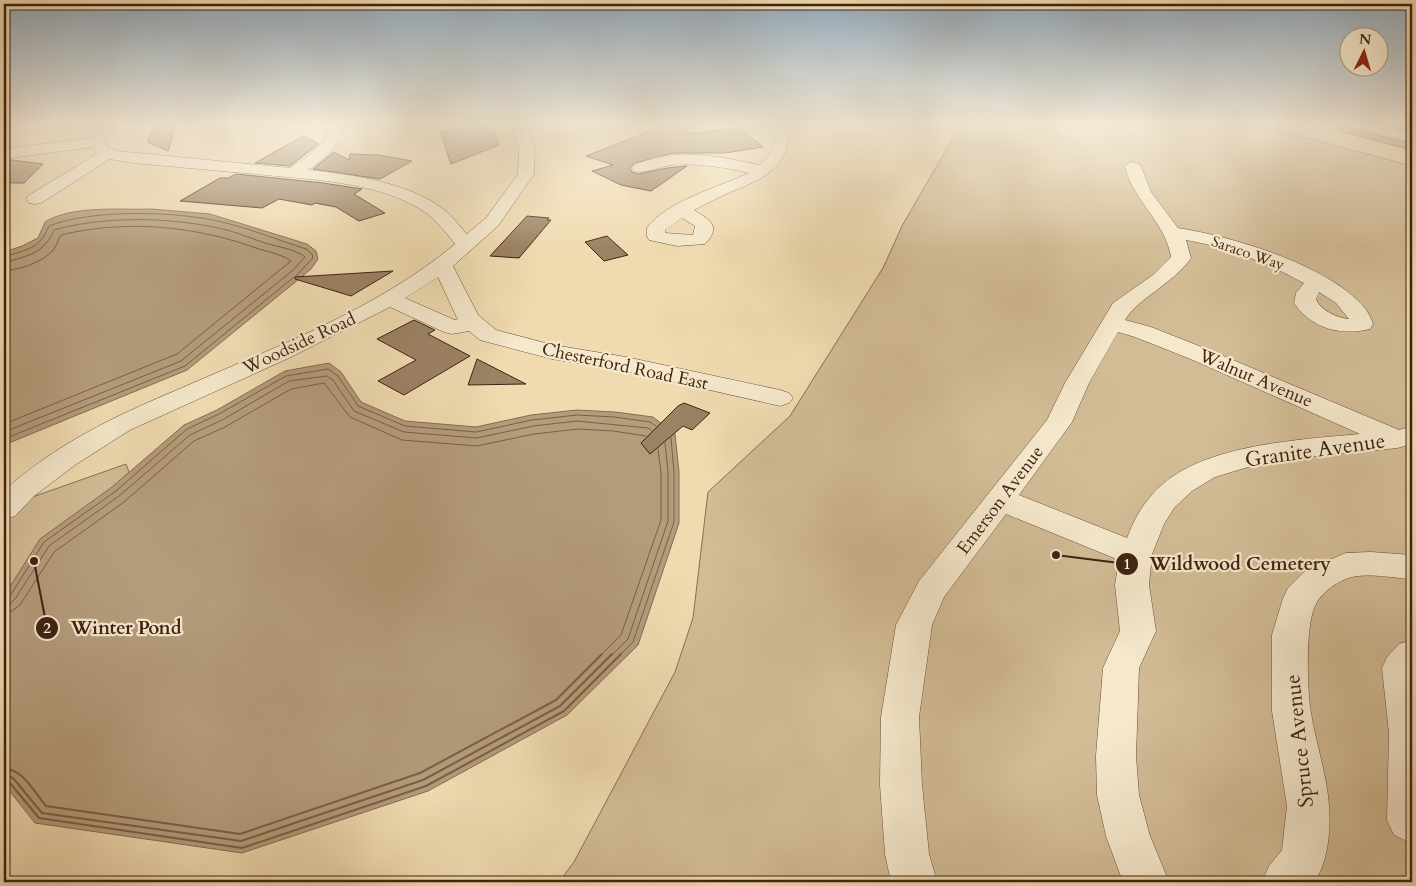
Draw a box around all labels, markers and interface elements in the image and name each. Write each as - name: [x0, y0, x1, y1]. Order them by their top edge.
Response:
- north arrow: [1338, 28, 1388, 78]
- text: N: [1358, 30, 1372, 50]
- street label: Saraco Way: [1209, 231, 1287, 275]
- street label: Woodside Road: [238, 306, 360, 381]
- street label: Chesterford Road East: [539, 337, 711, 396]
- street label: Walnut Avenue: [1194, 343, 1316, 414]
- street label: Granite Avenue: [1243, 426, 1387, 475]
- street label: Emerson Avenue: [951, 441, 1050, 560]
- callout: Wildwood Cemetery: [1114, 547, 1341, 581]
- text: Wildwood Cemetery: [1148, 551, 1331, 577]
- text: 1: [1123, 554, 1131, 574]
- callout: Winter Pond: [35, 611, 191, 645]
- text: Winter Pond: [69, 615, 182, 641]
- text: 2: [43, 618, 51, 638]
- street label: Spruce Avenue: [1278, 673, 1321, 809]

